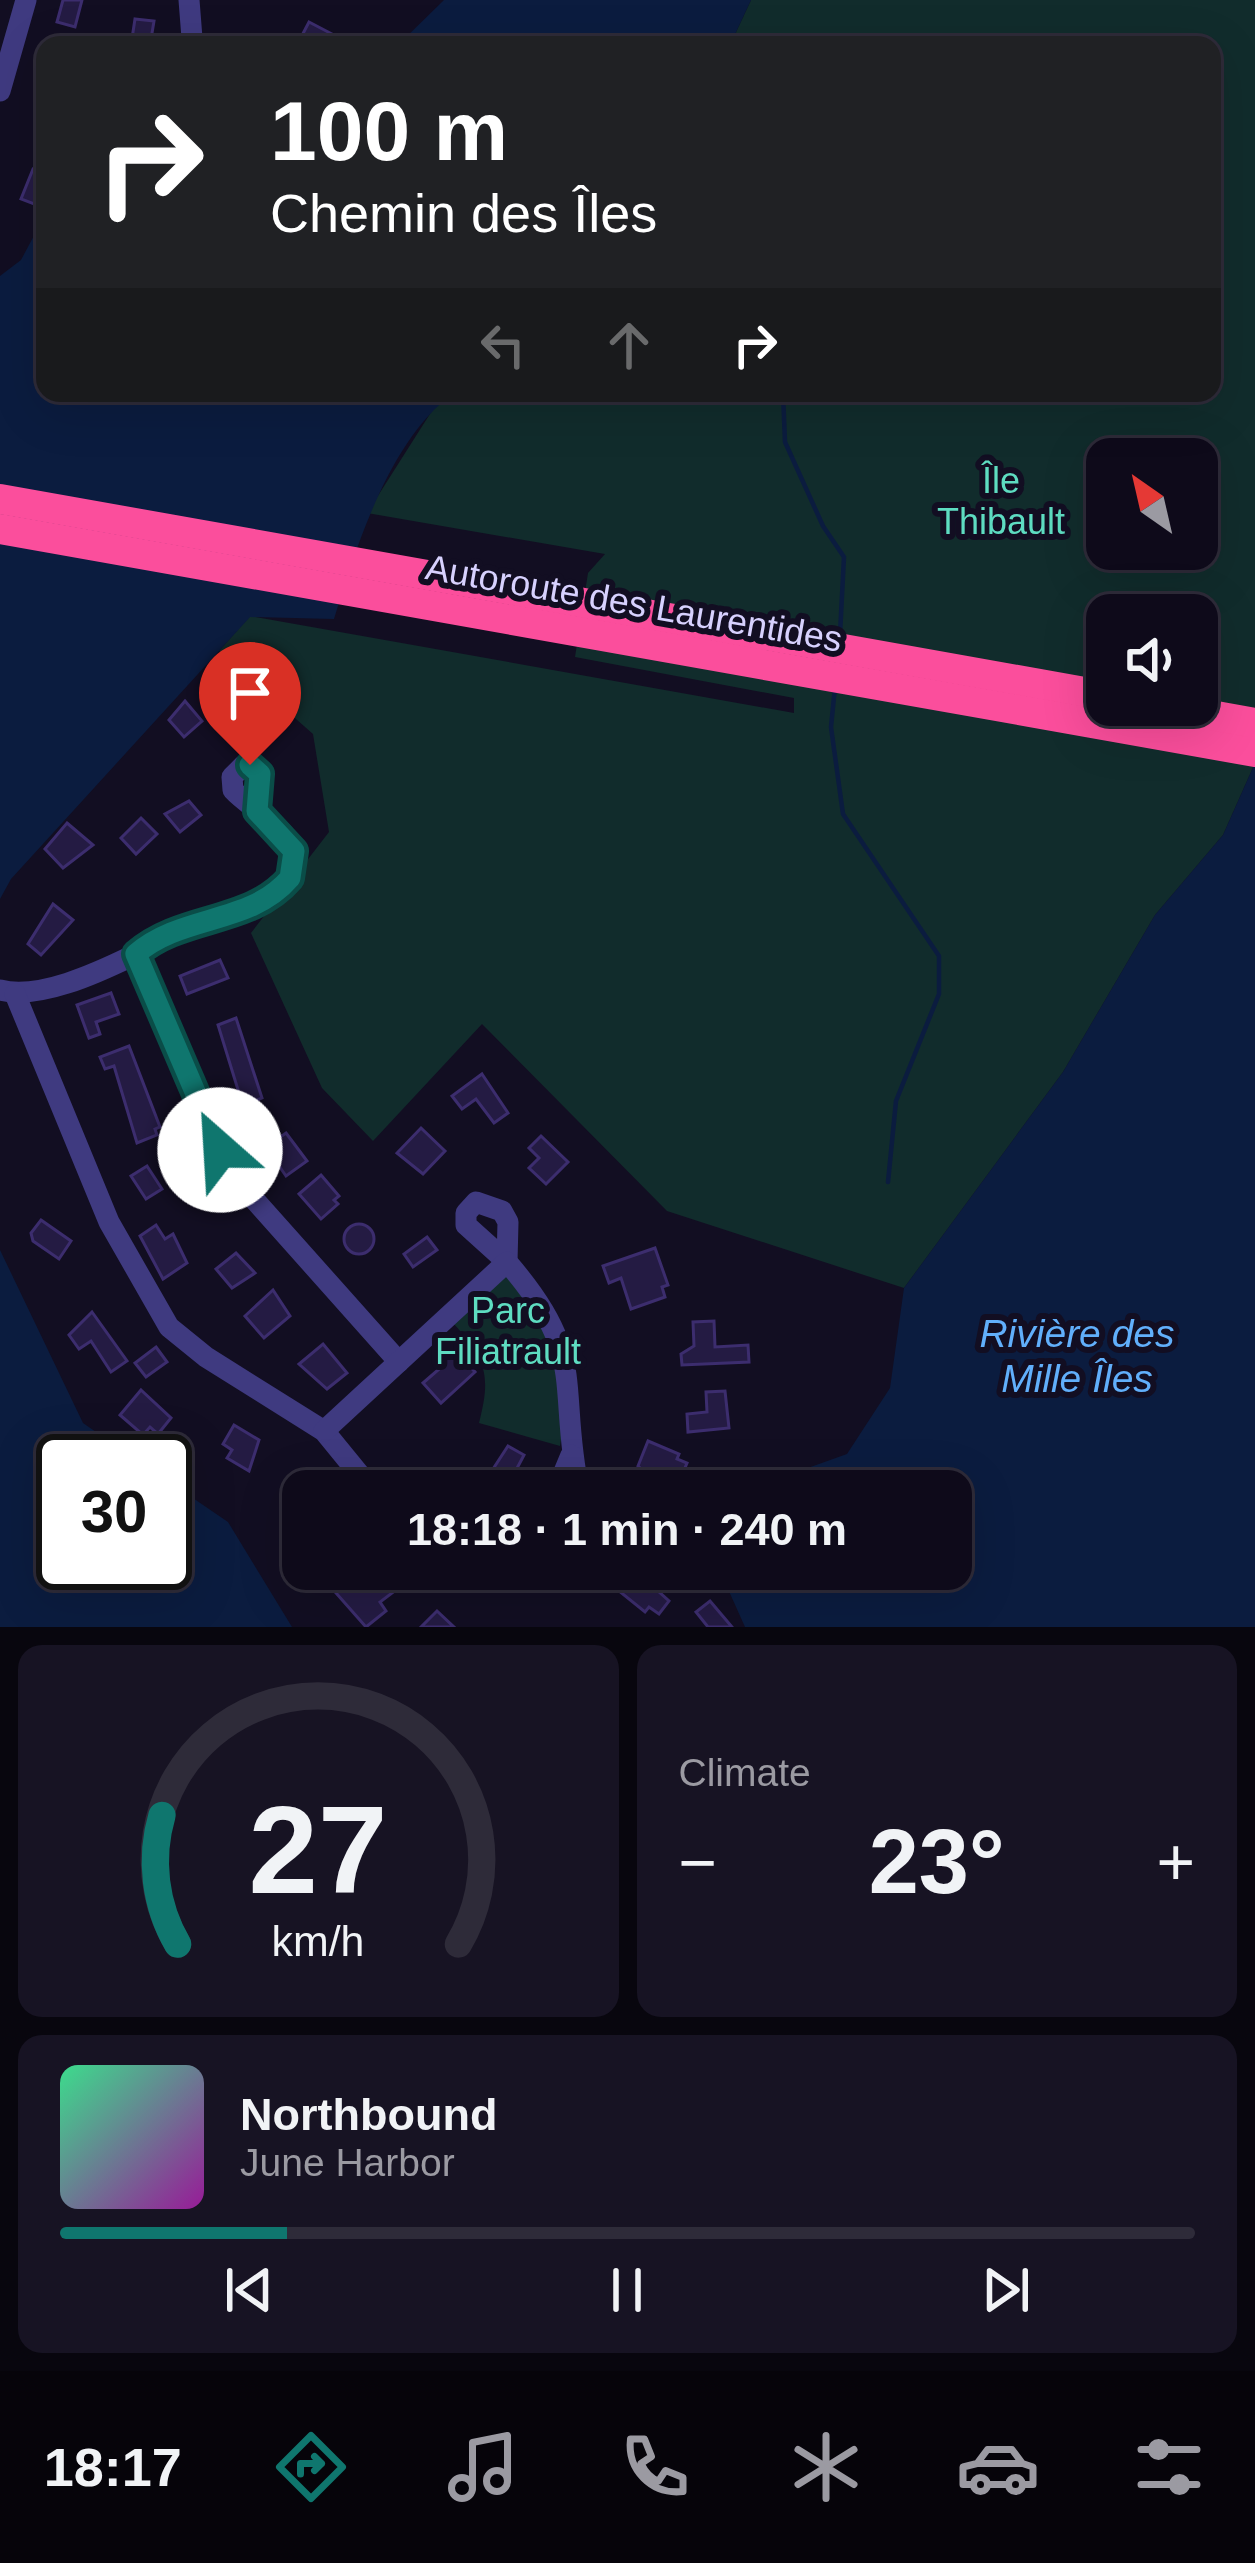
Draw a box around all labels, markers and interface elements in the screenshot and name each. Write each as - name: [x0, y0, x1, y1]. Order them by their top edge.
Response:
- icon: right: [72, 84, 228, 240]
- text: 100 m: [270, 84, 508, 178]
- text: Chemin des Îles: [270, 183, 657, 243]
- icon: left: [470, 312, 536, 378]
- icon: ahead: [596, 312, 662, 378]
- icon: right: [722, 312, 788, 378]
- north arrow: [1086, 438, 1218, 570]
- map controls: [1086, 438, 1218, 726]
- park label: Île Thibault: [937, 460, 1065, 542]
- street label: Autoroute des Laurentides: [422, 546, 846, 660]
- button: sound: [1086, 594, 1218, 726]
- pin: [199, 642, 301, 765]
- icon: arrive: [217, 660, 283, 726]
- position arrow: [157, 1087, 283, 1213]
- park label: Parc Filiatrault: [435, 1290, 581, 1372]
- water label: Rivière des Mille Îles: [979, 1312, 1175, 1400]
- speed limit sign: 30: [36, 1434, 192, 1590]
- text: 18:18 · 1 min · 240 m: [407, 1504, 847, 1555]
- text: Climate: [679, 1751, 811, 1794]
- text: 27: [249, 1780, 388, 1919]
- text: 23°: [869, 1812, 1005, 1912]
- text: −: [679, 1825, 717, 1899]
- text: +: [1156, 1825, 1195, 1899]
- text: km/h: [272, 1917, 365, 1965]
- text: Northbound: [240, 2089, 497, 2140]
- text: June Harbor: [240, 2141, 455, 2184]
- icon: previous: [216, 2257, 282, 2323]
- icon: pause: [594, 2257, 660, 2323]
- icon: next: [973, 2257, 1039, 2323]
- icon: directions: [269, 2425, 353, 2509]
- icon: music: [441, 2425, 525, 2509]
- icon: phone: [613, 2425, 697, 2509]
- icon: climate: [784, 2425, 868, 2509]
- icon: car: [956, 2425, 1040, 2509]
- icon: filters: [1127, 2425, 1211, 2509]
- text: 18:17: [44, 2437, 182, 2497]

